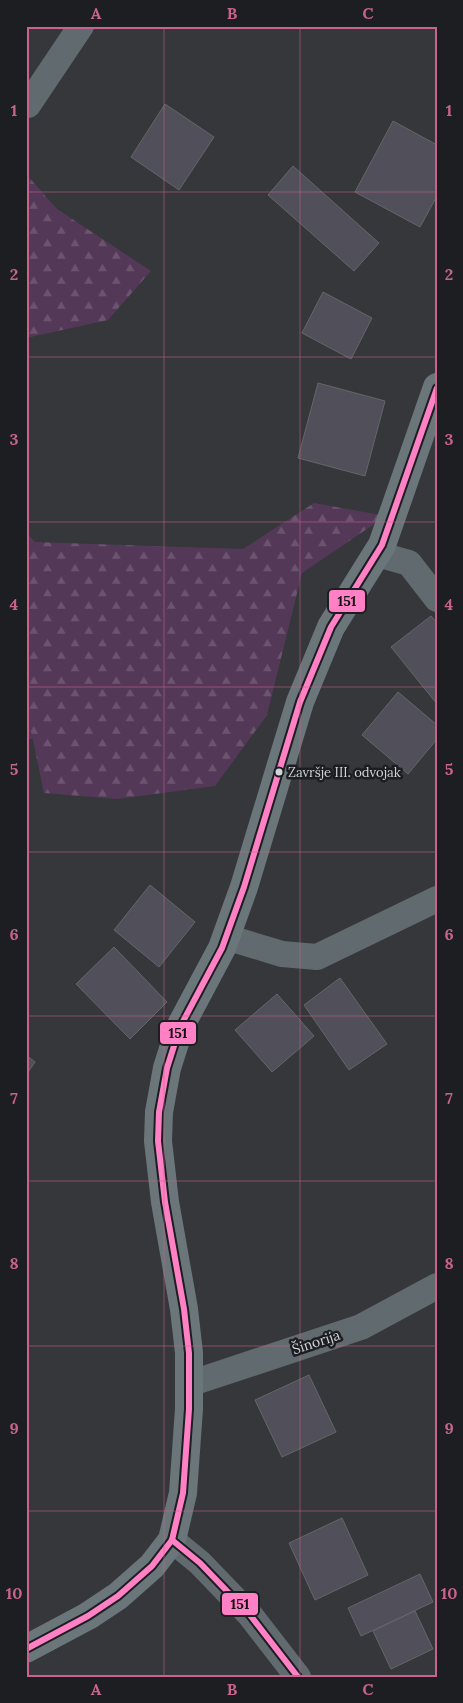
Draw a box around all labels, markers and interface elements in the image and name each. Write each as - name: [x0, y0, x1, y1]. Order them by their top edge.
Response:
- text: A: [91, 3, 102, 23]
- text: B: [227, 3, 238, 23]
- text: C: [362, 3, 374, 23]
- text: 1: [11, 100, 17, 120]
- text: 1: [446, 100, 452, 120]
- text: 2: [10, 264, 18, 284]
- text: 2: [445, 264, 453, 284]
- text: 3: [10, 429, 19, 449]
- text: 3: [445, 429, 454, 449]
- line badge: 151: [328, 589, 366, 613]
- text: 151: [338, 592, 357, 610]
- text: 4: [10, 594, 19, 614]
- text: 4: [445, 594, 454, 614]
- text: 5: [10, 759, 19, 779]
- text: 5: [445, 759, 454, 779]
- place label: Završje III. odvojak: [288, 764, 401, 781]
- marker: Završje III. odvojak: [274, 767, 284, 777]
- text: 6: [9, 924, 19, 944]
- text: 6: [444, 924, 454, 944]
- line badge: 151: [159, 1021, 197, 1045]
- text: 151: [169, 1024, 188, 1042]
- text: 7: [10, 1088, 18, 1108]
- text: 7: [445, 1088, 453, 1108]
- text: 8: [9, 1253, 19, 1273]
- text: 8: [444, 1253, 454, 1273]
- street label: Šinorija: [290, 1326, 342, 1358]
- text: 9: [9, 1418, 19, 1438]
- text: 9: [444, 1418, 454, 1438]
- text: 10: [6, 1583, 22, 1603]
- text: 10: [441, 1583, 457, 1603]
- line badge: 151: [221, 1592, 259, 1616]
- text: 151: [231, 1595, 250, 1613]
- text: A: [91, 1679, 102, 1699]
- text: B: [227, 1679, 238, 1699]
- text: C: [362, 1679, 374, 1699]

